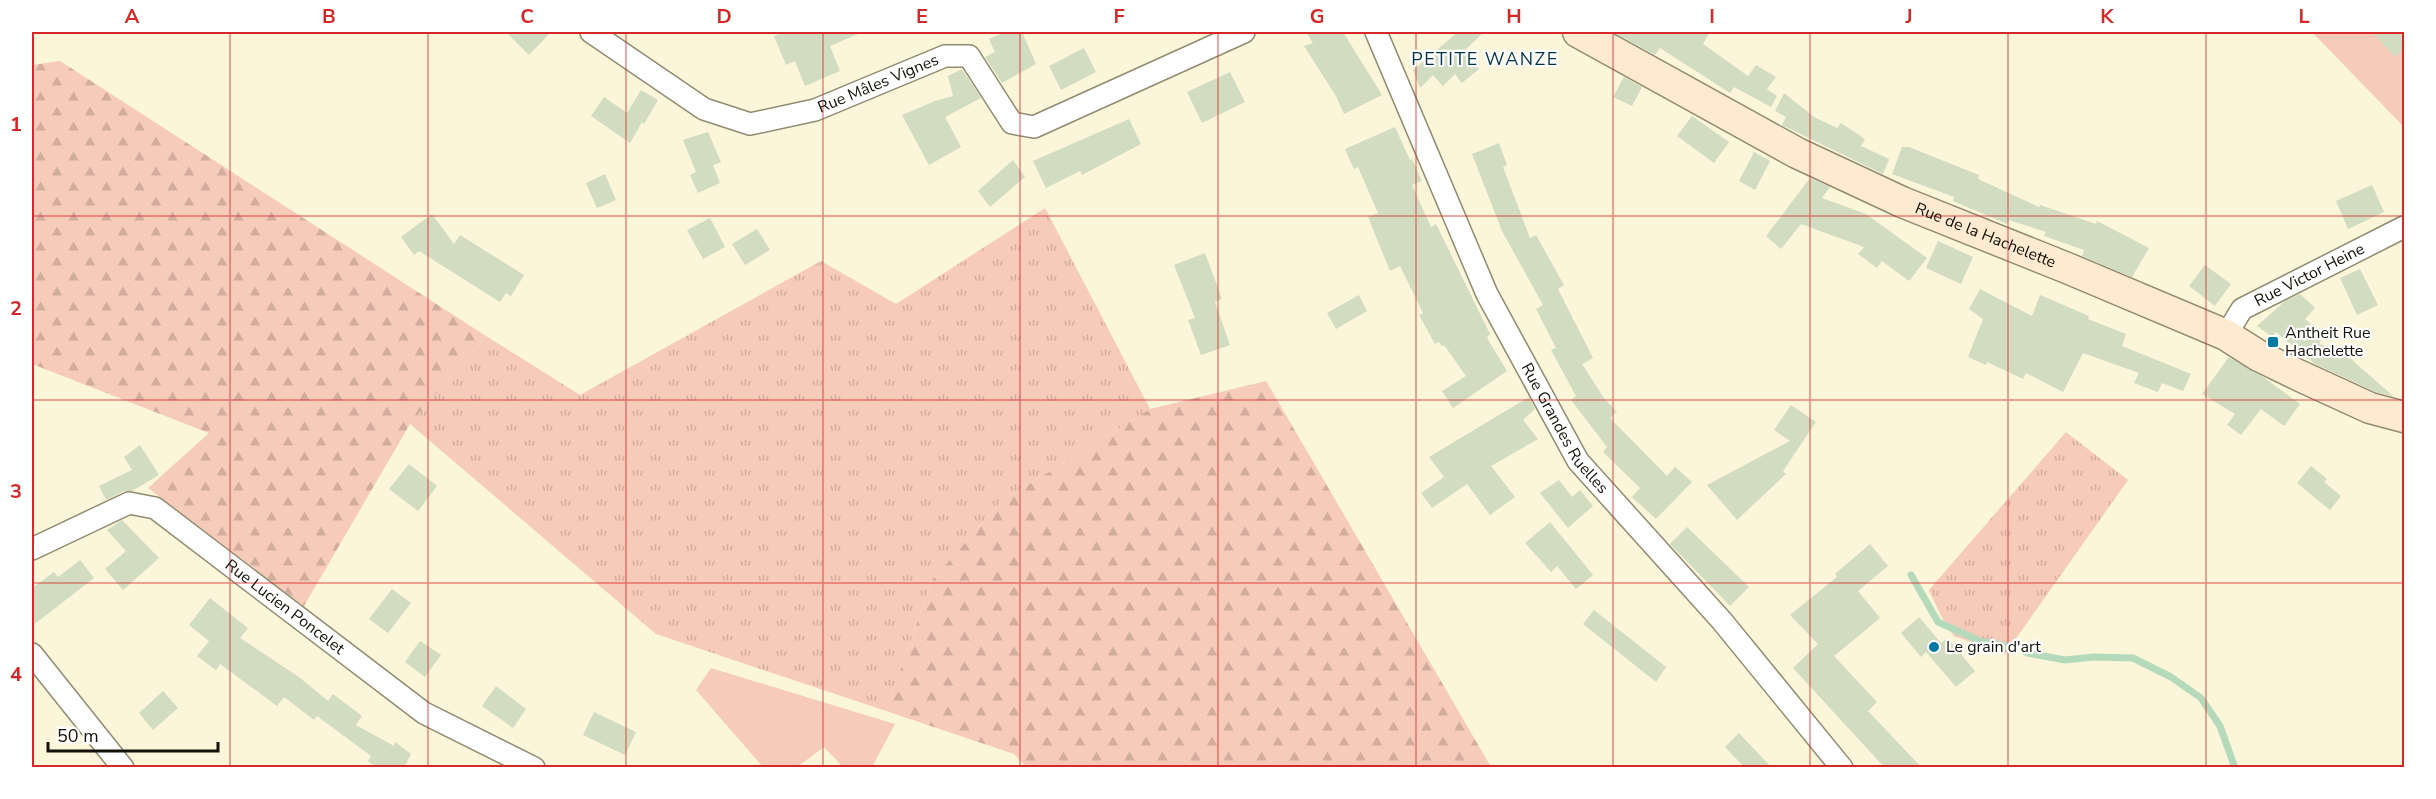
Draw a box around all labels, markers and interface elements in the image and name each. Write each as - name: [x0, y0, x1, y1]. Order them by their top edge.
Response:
- text: A: [125, 3, 140, 30]
- text: B: [322, 3, 336, 30]
- text: C: [520, 3, 534, 30]
- text: D: [716, 3, 732, 30]
- text: E: [916, 3, 928, 30]
- text: F: [1113, 3, 1125, 30]
- text: G: [1310, 3, 1324, 30]
- text: H: [1506, 3, 1522, 30]
- text: I: [1709, 3, 1715, 30]
- text: J: [1904, 3, 1913, 30]
- text: K: [2100, 3, 2114, 30]
- text: L: [2298, 3, 2310, 30]
- district label: PETITE WANZE: [1411, 47, 1559, 71]
- street label: Rue Mâles Vignes: [814, 49, 942, 119]
- text: 1: [10, 111, 22, 138]
- street label: Rue de la Hachelette: [1912, 197, 2059, 273]
- street label: Rue Victor Heine: [2250, 238, 2368, 312]
- text: 2: [10, 295, 22, 322]
- place label: Antheit Rue Hachelette: [2285, 322, 2371, 362]
- marker: Antheit Rue Hachelette: [2266, 335, 2280, 349]
- street label: Rue Grandes Ruelles: [1516, 359, 1613, 499]
- text: 3: [10, 478, 22, 505]
- street label: Rue Lucien Poncelet: [220, 554, 349, 660]
- place label: Le grain d'art: [1946, 636, 2041, 658]
- marker: Le grain d'art: [1927, 640, 1941, 654]
- text: 4: [10, 661, 22, 688]
- scale bar: [48, 715, 218, 753]
- text: 50 m: [57, 724, 99, 748]

